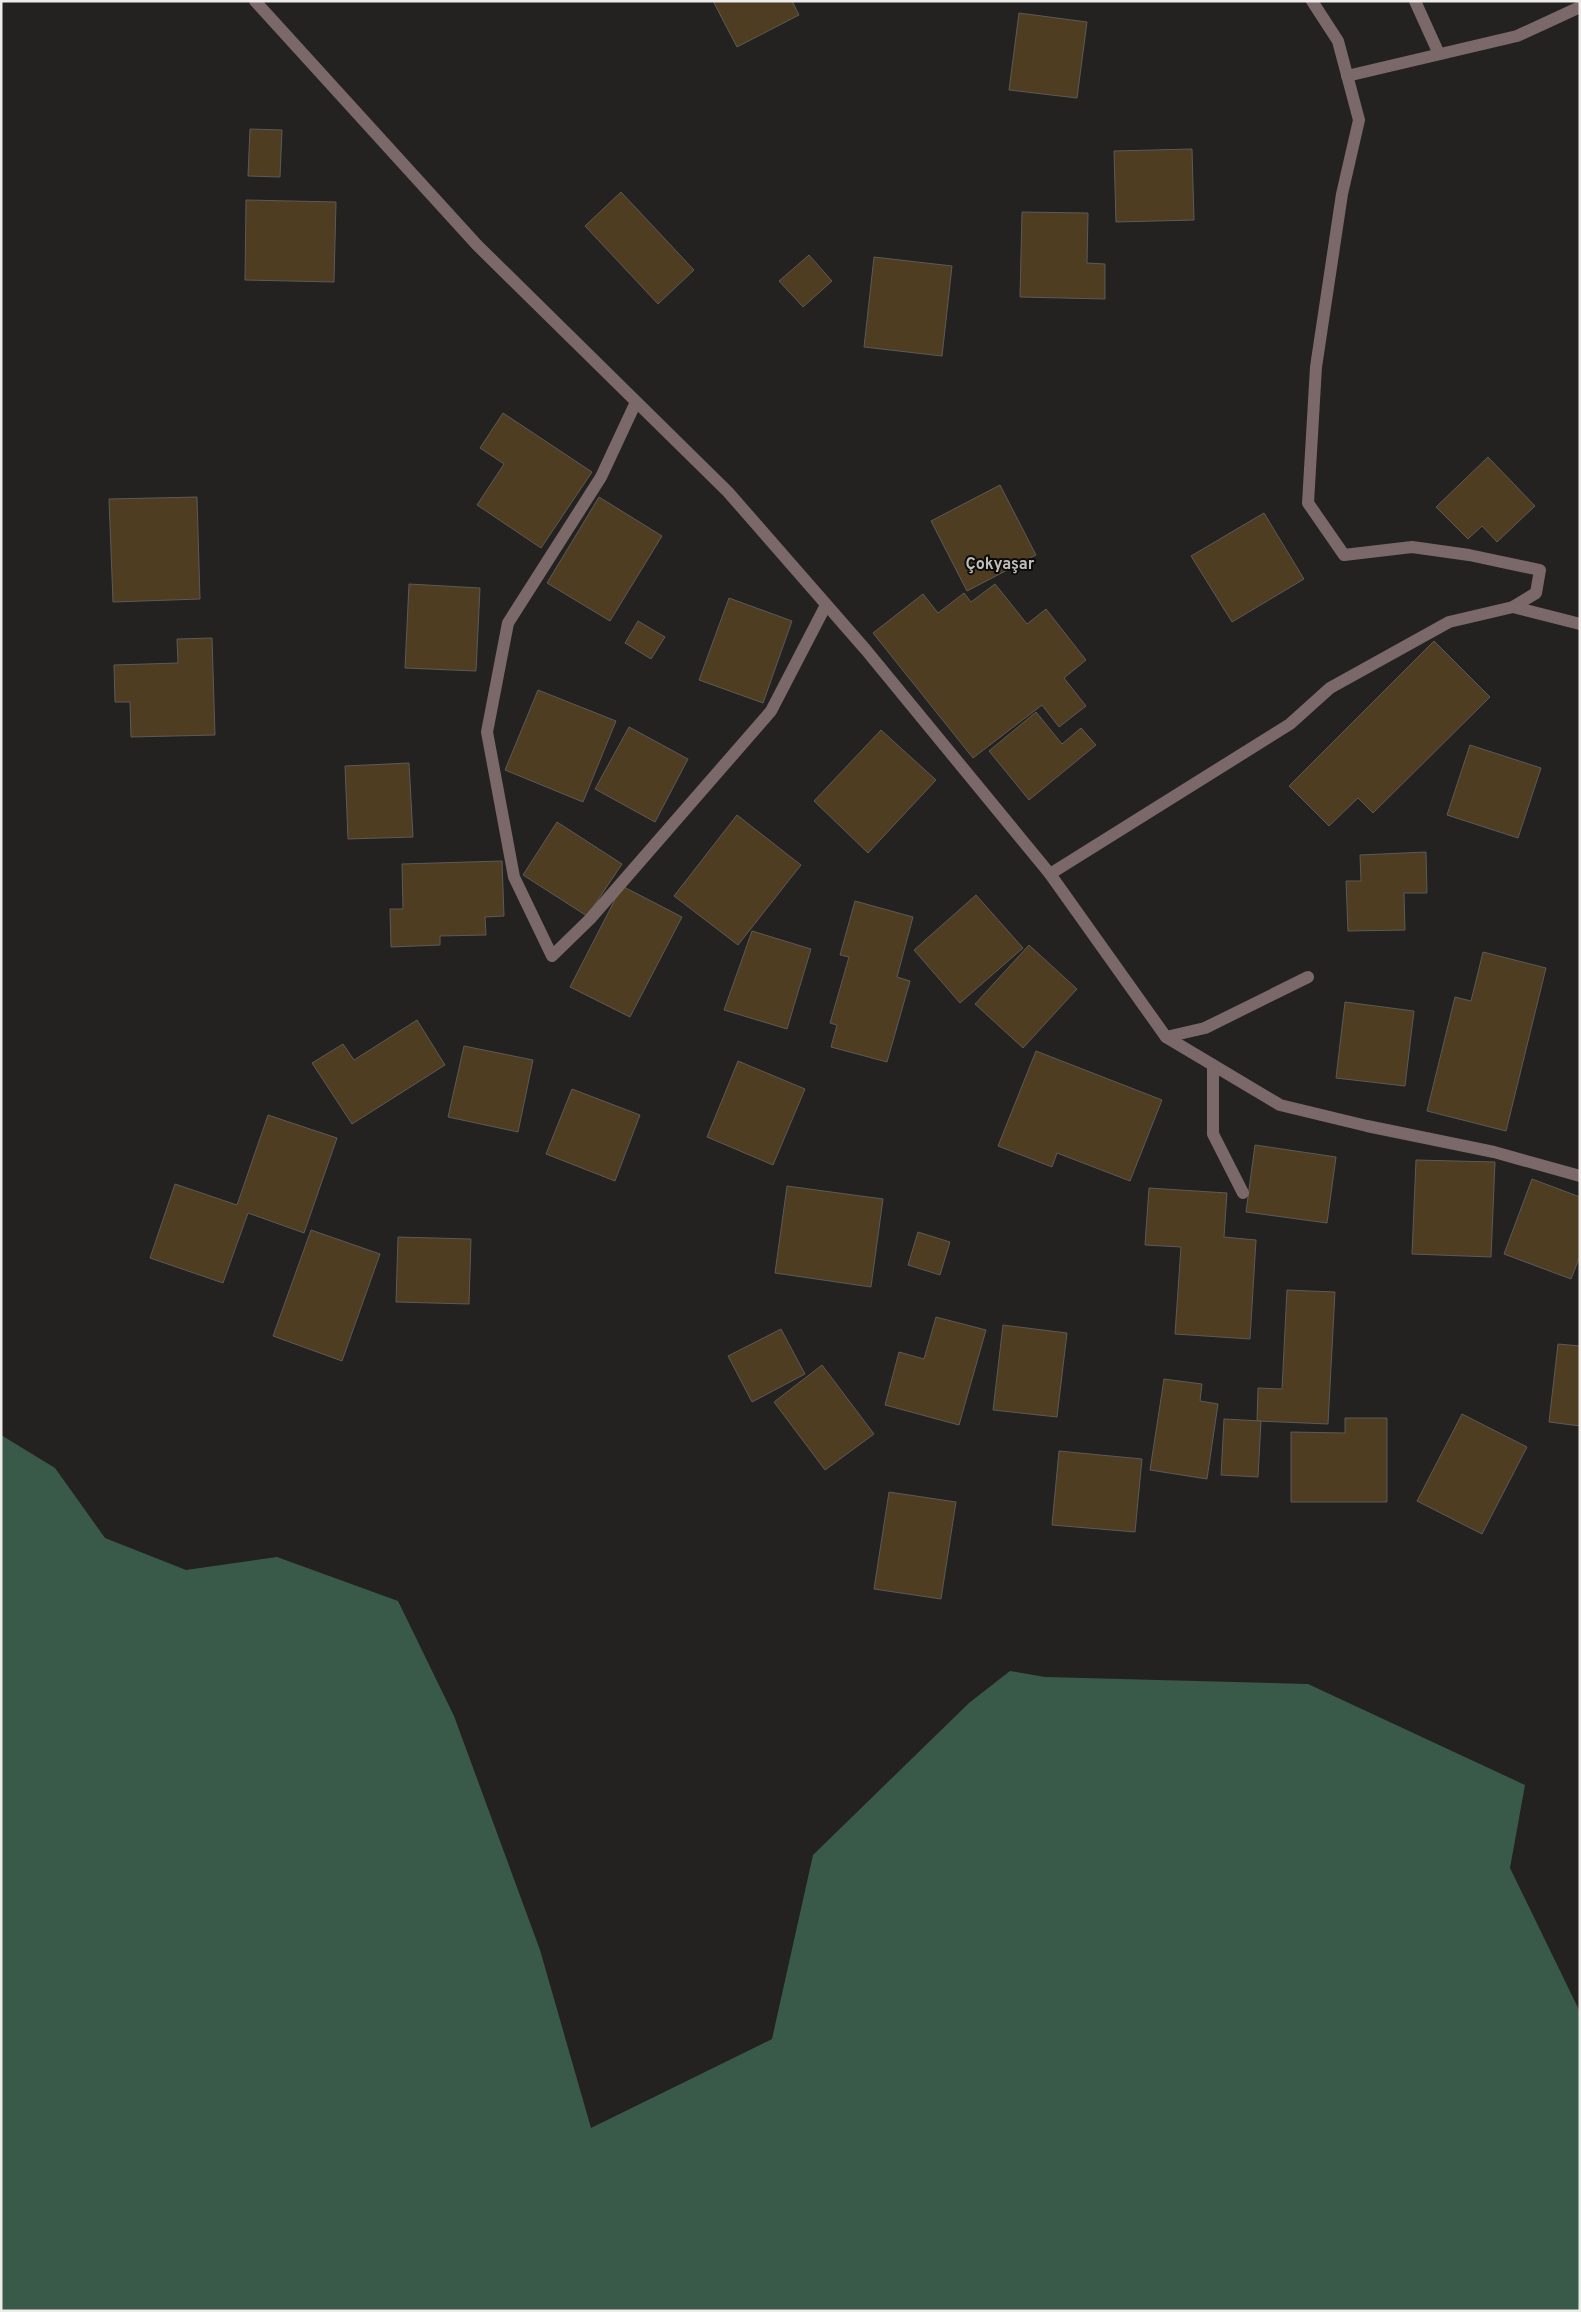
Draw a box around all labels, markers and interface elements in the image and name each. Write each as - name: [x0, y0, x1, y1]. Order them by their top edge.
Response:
- district label: Çokyaşar: [966, 555, 1035, 575]

